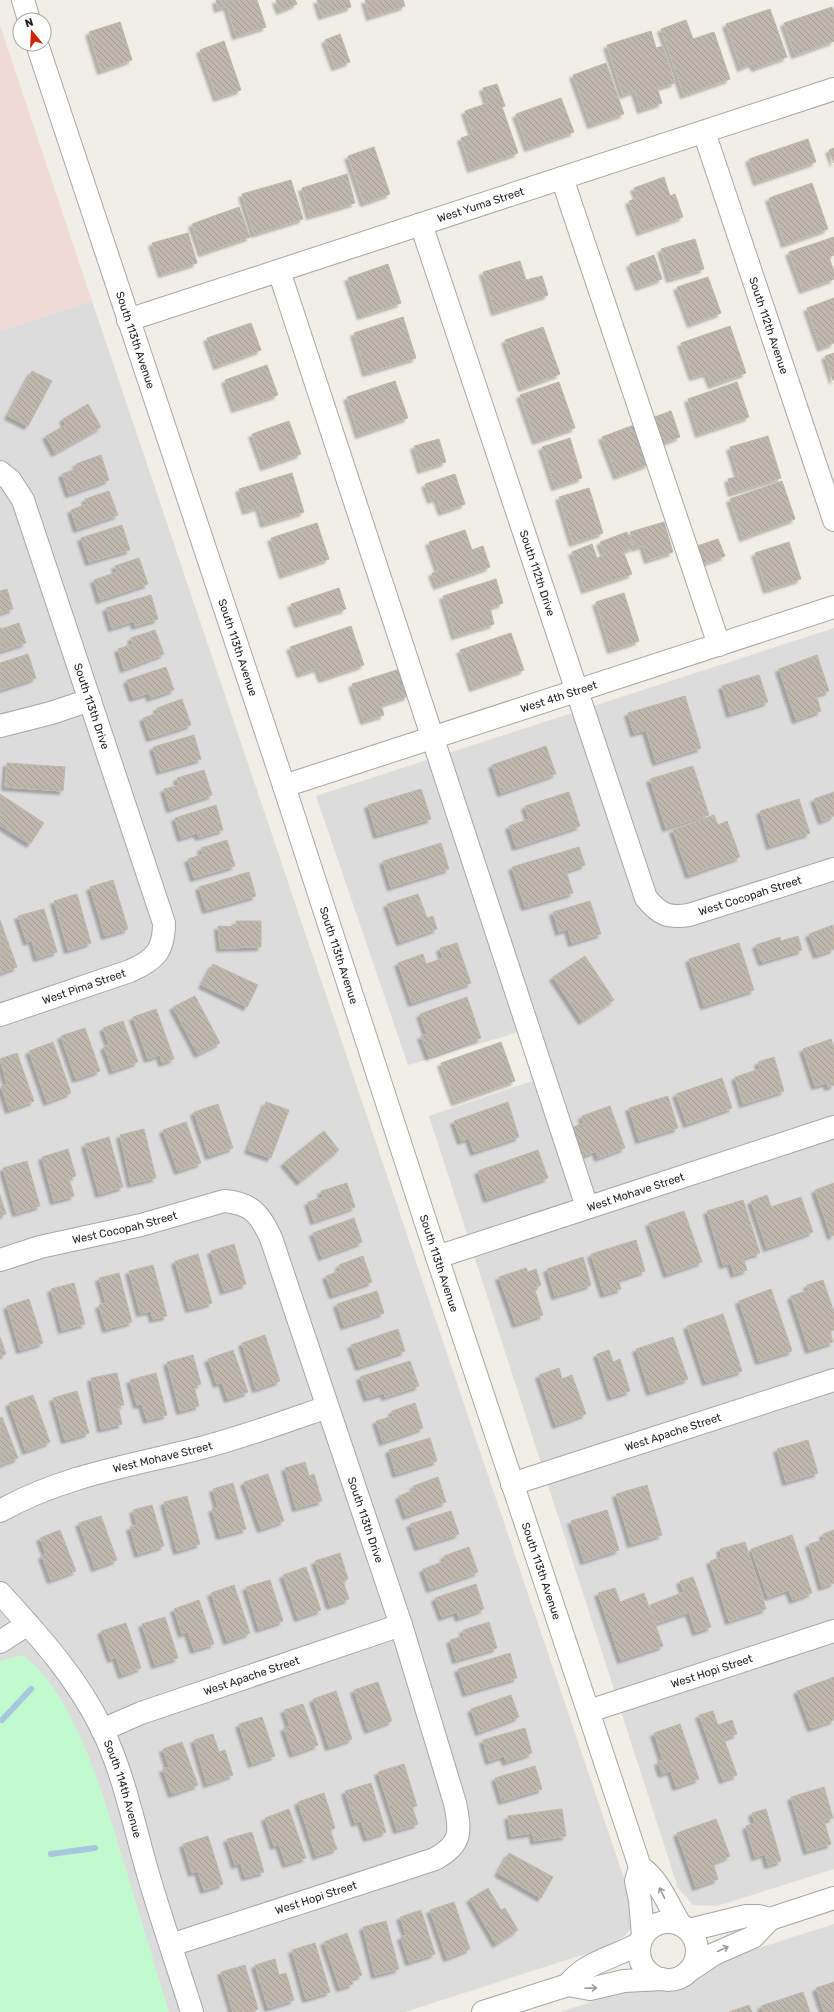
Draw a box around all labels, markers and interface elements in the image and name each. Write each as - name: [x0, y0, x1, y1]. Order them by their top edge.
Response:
- north arrow: [12, 12, 52, 52]
- text: N: [23, 16, 35, 30]
- street label: West Yuma Street: [436, 184, 526, 225]
- street label: South 112th Avenue: [747, 275, 791, 376]
- street label: South 113th Avenue: [113, 290, 158, 390]
- street label: South 112th Drive: [517, 528, 558, 618]
- street label: South 113th Avenue: [216, 597, 260, 698]
- street label: South 113th Drive: [71, 662, 112, 751]
- street label: West 4th Street: [519, 678, 599, 715]
- street label: West Cocopah Street: [697, 873, 804, 918]
- street label: South 113th Avenue: [317, 905, 361, 1006]
- street label: West Pima Street: [41, 966, 128, 1007]
- street label: West Mohave Street: [585, 1170, 687, 1214]
- street label: West Cocopah Street: [71, 1208, 179, 1246]
- street label: South 113th Avenue: [417, 1213, 461, 1314]
- street label: West Apache Street: [623, 1410, 723, 1454]
- street label: West Mohave Street: [112, 1439, 214, 1475]
- street label: South 113th Drive: [345, 1475, 386, 1564]
- street label: South 113th Avenue: [519, 1521, 564, 1621]
- street label: West Hopi Street: [669, 1651, 755, 1690]
- street label: West Apache Street: [202, 1653, 302, 1698]
- street label: South 114th Avenue: [101, 1738, 144, 1839]
- street label: West Hopi Street: [273, 1878, 359, 1917]
- one-way arrow: [658, 1888, 665, 1900]
- one-way arrow: [717, 1945, 729, 1952]
- one-way arrow: [584, 1985, 597, 1992]

